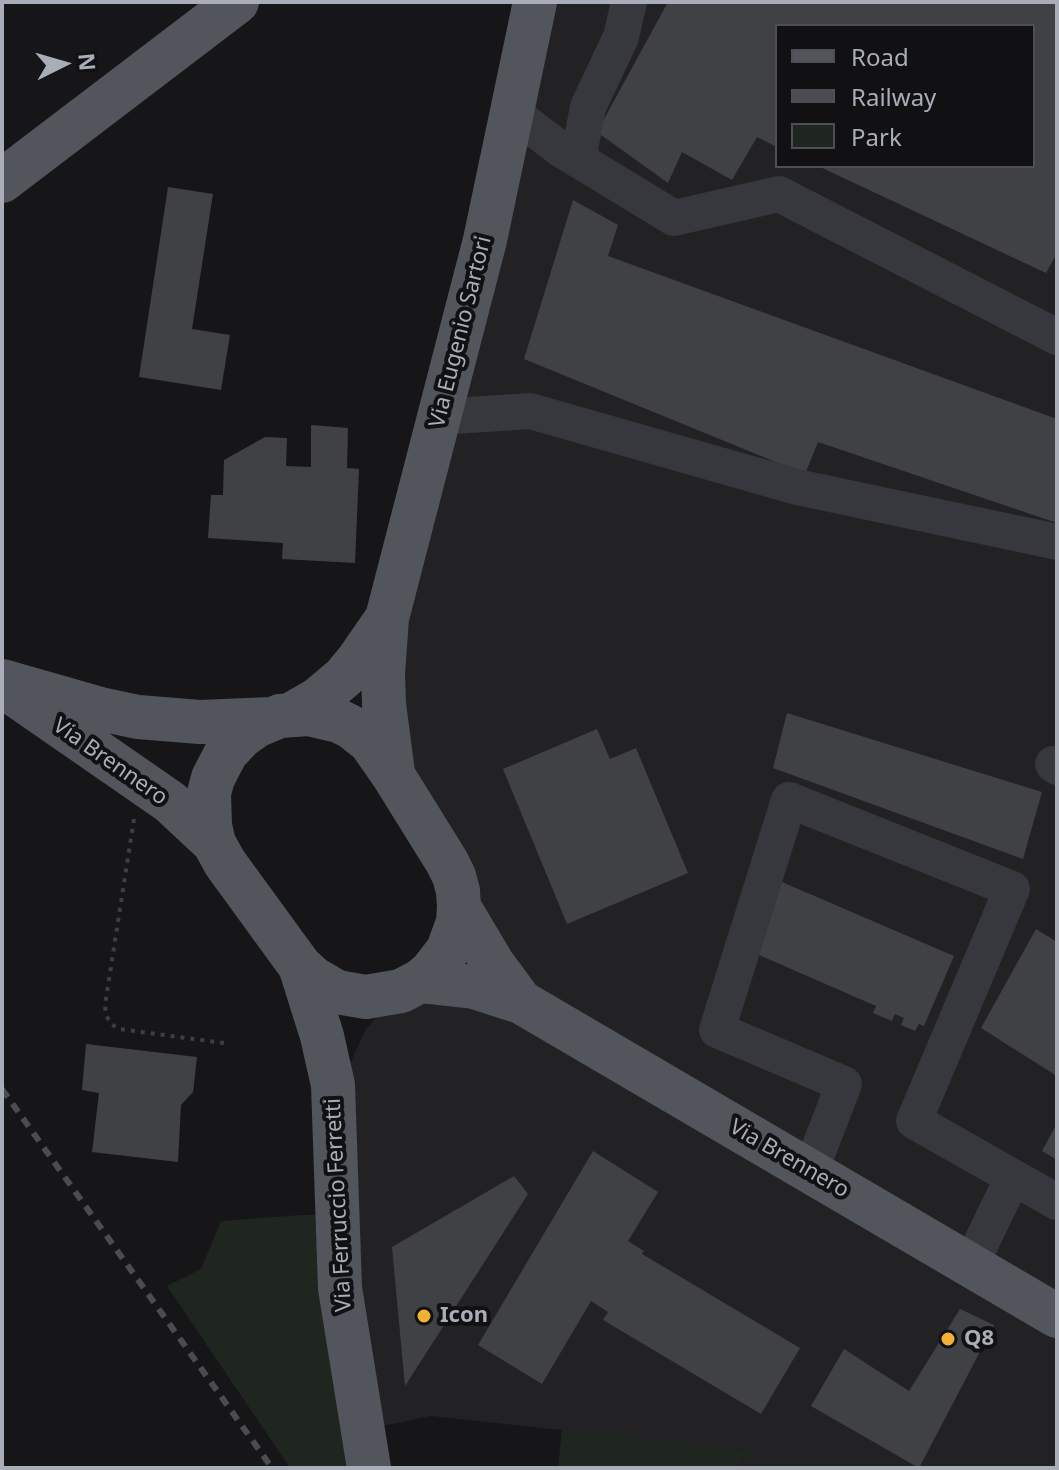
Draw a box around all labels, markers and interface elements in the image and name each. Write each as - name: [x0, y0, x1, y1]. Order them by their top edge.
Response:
- north arrow: [24, 24, 104, 104]
- legend: [775, 24, 1035, 168]
- text: Road: [851, 40, 909, 73]
- text: N: [72, 52, 104, 72]
- text: Railway: [851, 80, 936, 113]
- text: Park: [851, 120, 902, 153]
- street label: Via Eugenio Sartori: [424, 233, 498, 431]
- street label: Via Brennero: [48, 713, 172, 811]
- street label: Via Ferruccio Ferretti: [320, 1098, 358, 1312]
- street label: Via Brennero: [724, 1114, 854, 1204]
- place label: Icon: [440, 1303, 488, 1329]
- marker: Icon: [415, 1307, 433, 1325]
- place label: Q8: [964, 1326, 994, 1352]
- marker: Q8: [939, 1330, 957, 1348]

